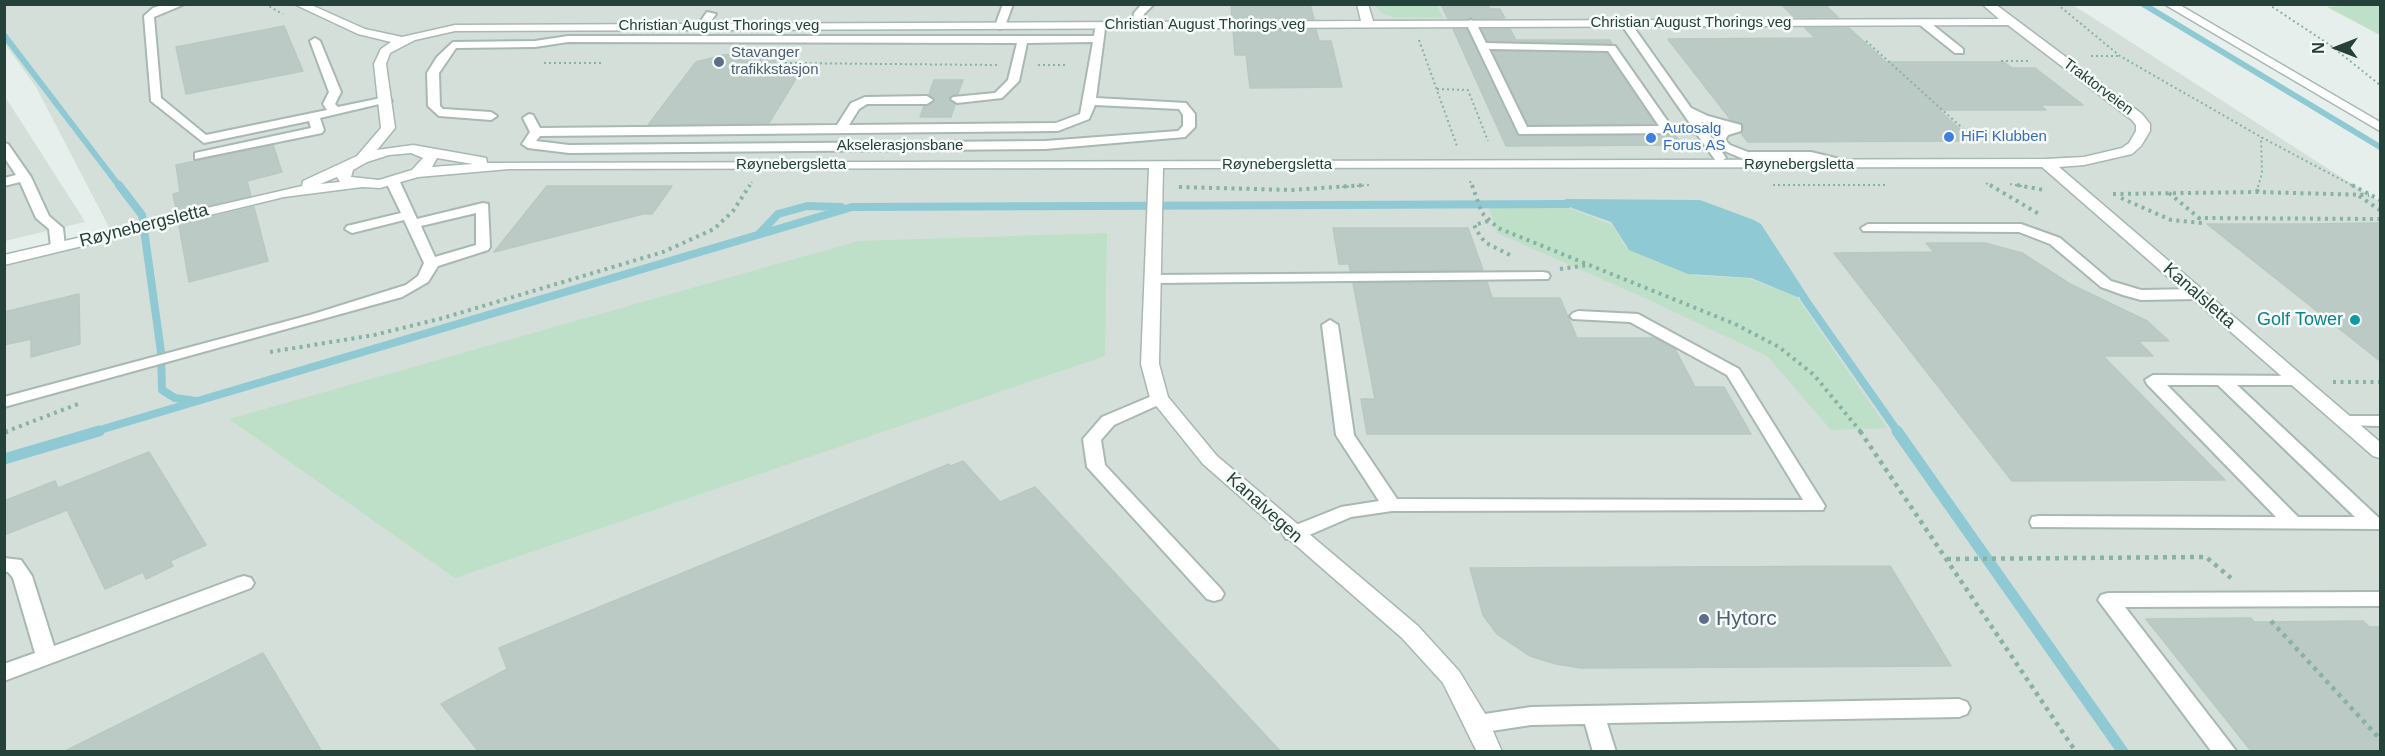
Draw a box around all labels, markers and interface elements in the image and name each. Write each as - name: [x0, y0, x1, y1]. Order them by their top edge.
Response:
- street label: Christian August Thorings veg: [1591, 14, 1791, 32]
- street label: Christian August Thorings veg: [1105, 16, 1305, 34]
- street label: Christian August Thorings veg: [619, 17, 819, 35]
- north arrow: [2307, 18, 2367, 78]
- text: N: [2310, 42, 2327, 54]
- place label: Stavanger trafikkstasjon: [731, 44, 819, 79]
- marker: Stavanger trafikkstasjon: [712, 55, 726, 69]
- street label: Traktorveien: [2060, 55, 2136, 119]
- place label: Autosalg Forus AS: [1663, 120, 1726, 155]
- place label: HiFi Klubben: [1961, 128, 2047, 146]
- marker: HiFi Klubben: [1942, 130, 1956, 144]
- marker: Autosalg Forus AS: [1644, 131, 1658, 145]
- street label: Akselerasjonsbane: [837, 137, 963, 155]
- street label: Røynebergsletta: [736, 156, 846, 174]
- street label: Røynebergsletta: [1222, 156, 1332, 174]
- street label: Røynebergsletta: [1744, 156, 1854, 174]
- street label: Røynebergsletta: [77, 200, 211, 252]
- street label: Kanalsletta: [2158, 259, 2240, 333]
- place label: Golf Tower: [2257, 309, 2343, 331]
- marker: Golf Tower: [2348, 313, 2362, 327]
- street label: Kanalvegen: [1221, 468, 1307, 548]
- place label: Hytorc: [1716, 606, 1777, 632]
- marker: Hytorc: [1697, 612, 1711, 626]

